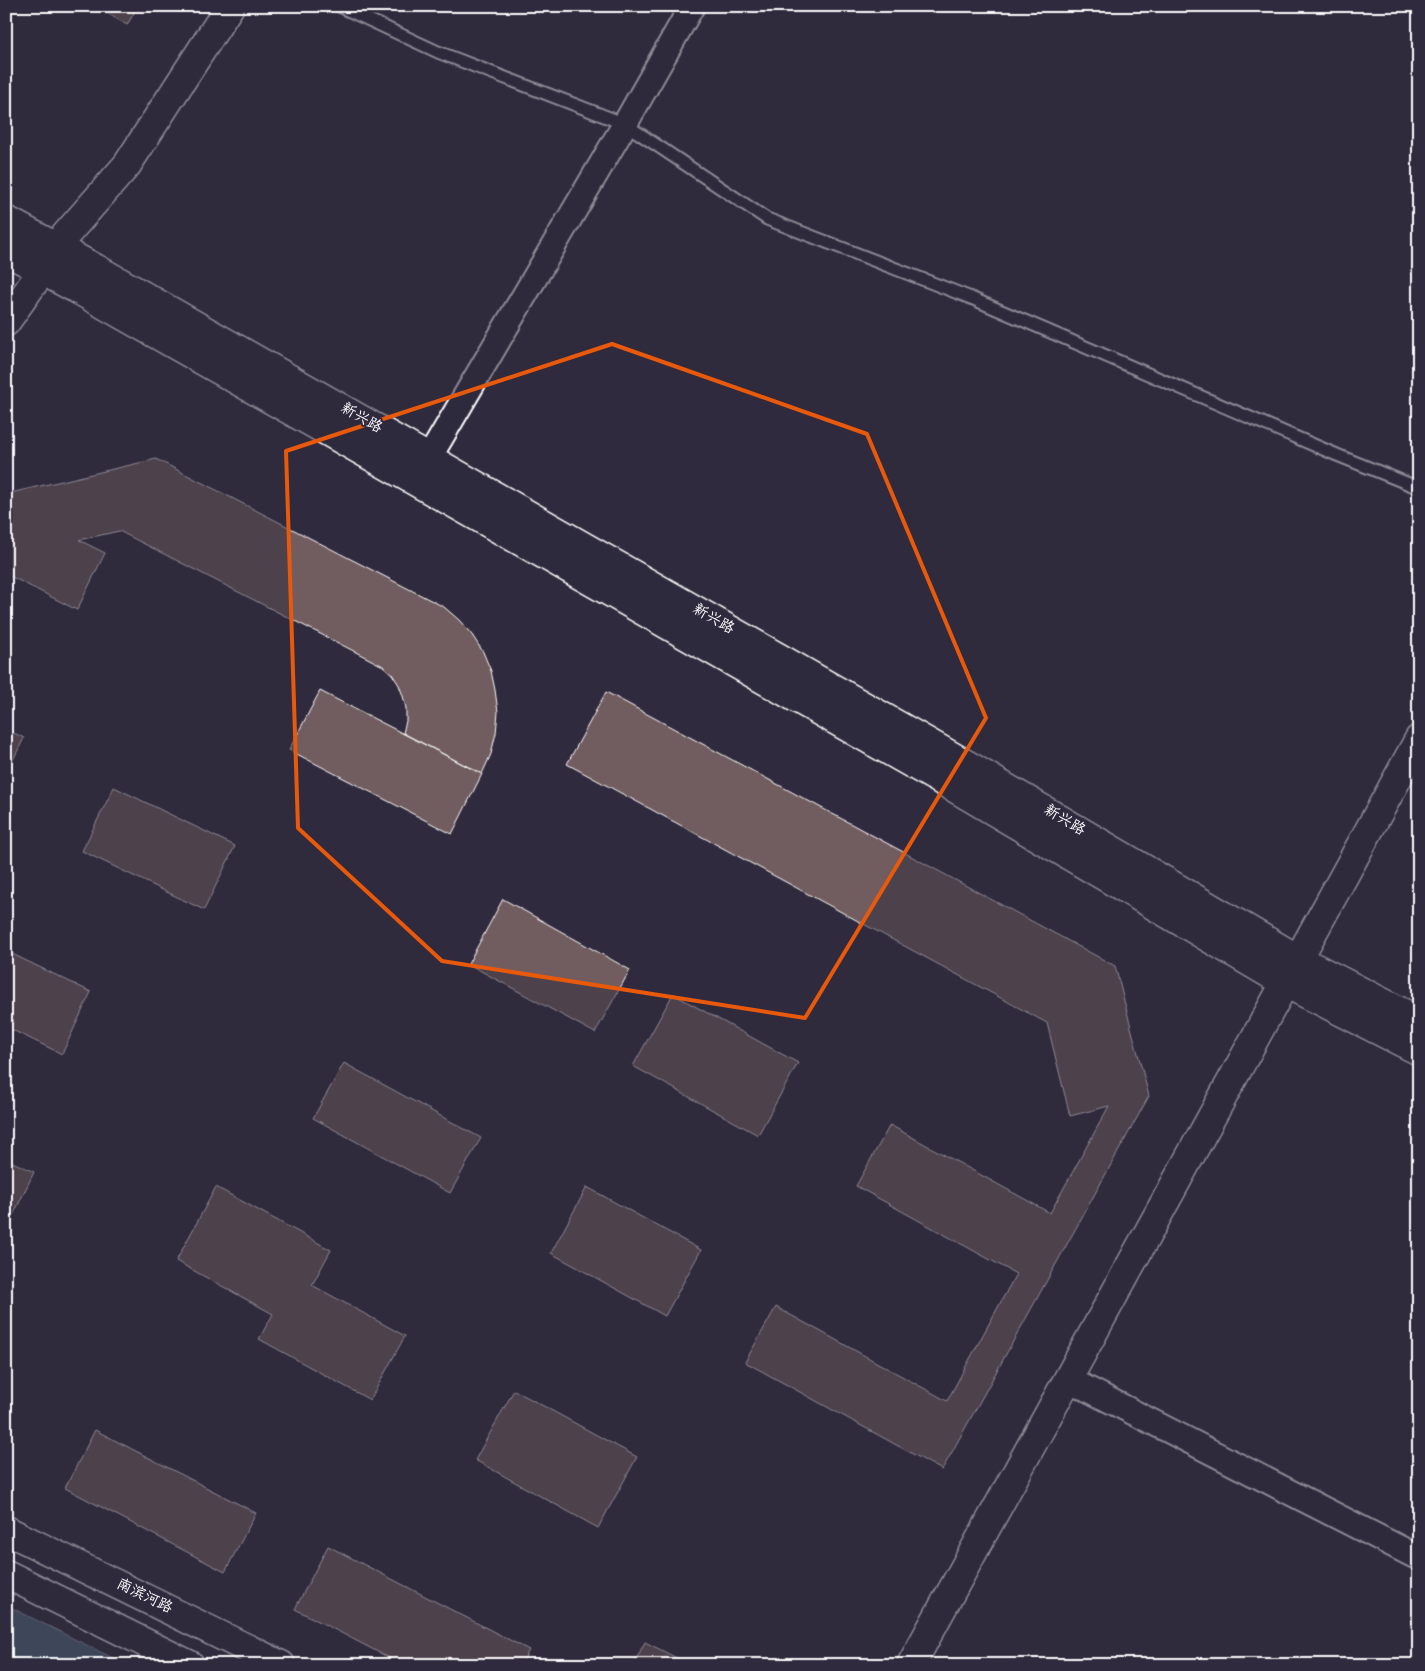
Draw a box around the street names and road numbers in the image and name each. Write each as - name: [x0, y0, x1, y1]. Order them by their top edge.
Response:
- street label: 新兴路: [337, 400, 385, 438]
- street label: 新兴路: [689, 601, 737, 639]
- street label: 新兴路: [1040, 802, 1088, 840]
- street label: 南滨河路: [113, 1575, 175, 1618]

